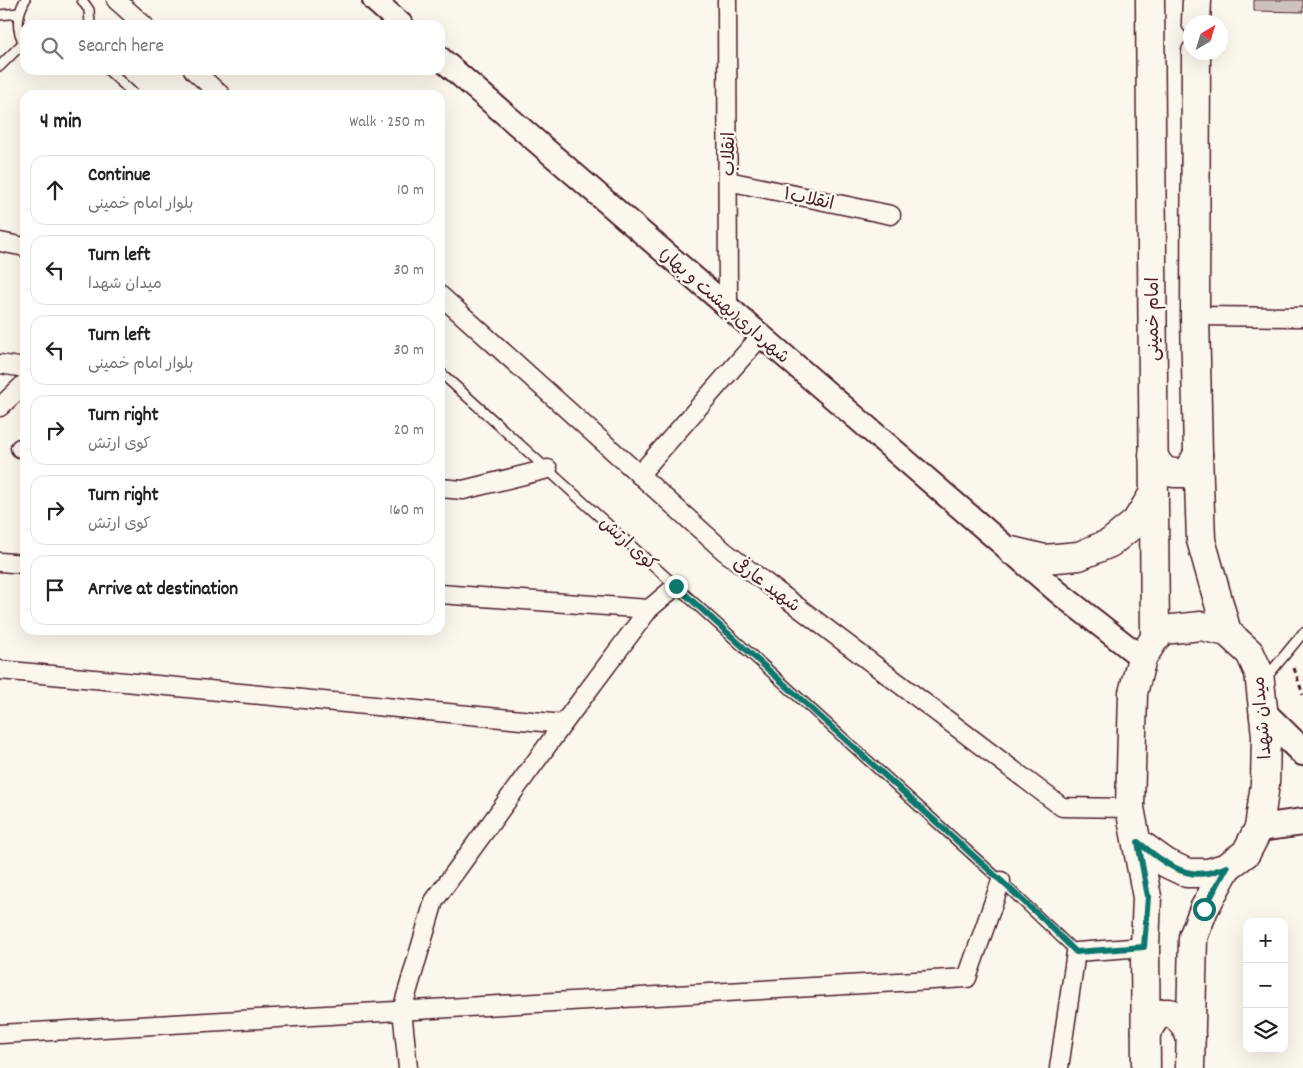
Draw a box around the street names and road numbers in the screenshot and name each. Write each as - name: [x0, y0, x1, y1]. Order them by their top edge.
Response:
- street label: انقلاب: [718, 132, 743, 176]
- street label: انقلاب۱: [781, 183, 836, 218]
- street label: شهرداری(بهشت و بهار): [653, 243, 794, 371]
- street label: امام خمینی: [1142, 277, 1167, 361]
- street label: کوی ارتش: [593, 512, 662, 578]
- street label: شهید عارفی: [727, 551, 806, 620]
- street label: میدان شهدا: [1247, 675, 1280, 760]

